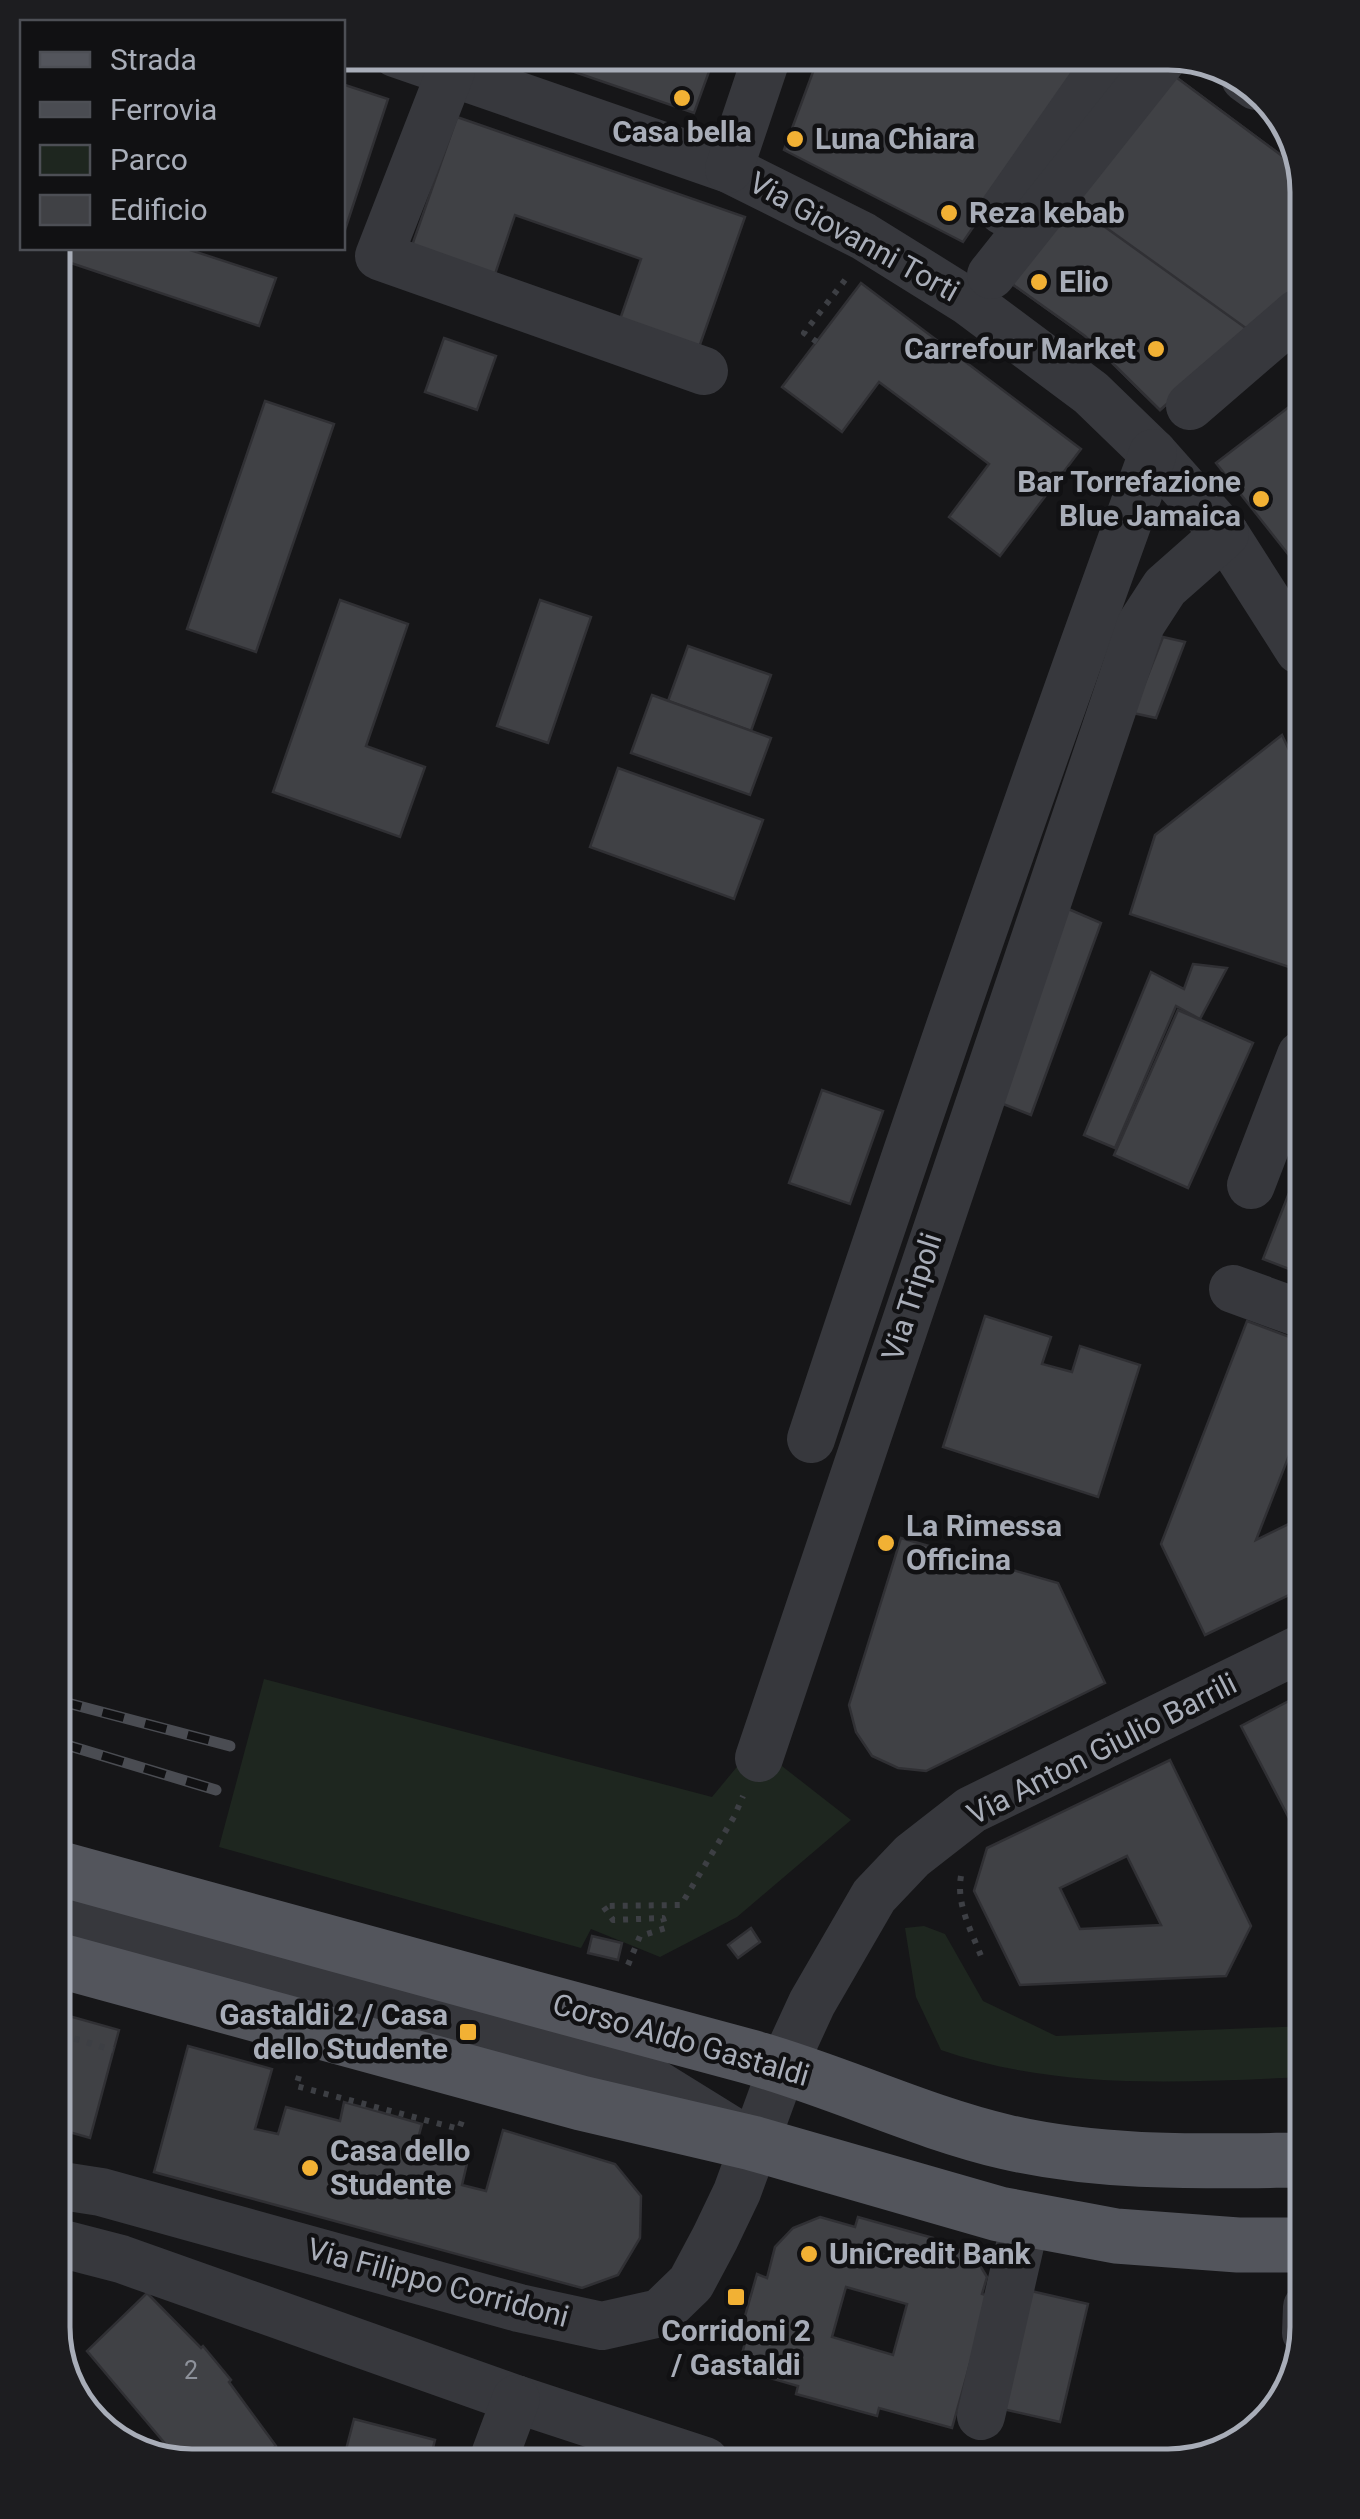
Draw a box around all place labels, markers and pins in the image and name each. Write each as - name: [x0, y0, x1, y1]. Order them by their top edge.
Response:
- marker: Casa bella: [671, 87, 693, 109]
- place label: Casa bella: [612, 114, 752, 149]
- place label: Luna Chiara: [815, 121, 975, 156]
- marker: Luna Chiara: [784, 128, 806, 150]
- place label: Reza kebab: [969, 195, 1125, 230]
- marker: Reza kebab: [938, 202, 960, 224]
- place label: Elio: [1059, 264, 1109, 299]
- marker: Elio: [1028, 271, 1050, 293]
- place label: Carrefour Market: [904, 331, 1136, 366]
- marker: Carrefour Market: [1145, 338, 1167, 360]
- place label: Bar Torrefazione Blue Jamaica: [1017, 464, 1241, 533]
- marker: Bar Torrefazione Blue Jamaica: [1250, 488, 1272, 510]
- place label: La Rimessa Officina: [906, 1508, 1062, 1577]
- marker: La Rimessa Officina: [875, 1532, 897, 1554]
- place label: Gastaldi 2 / Casa dello Studente: [219, 1997, 448, 2066]
- marker: Gastaldi 2 / Casa dello Studente: [457, 2021, 479, 2043]
- place label: Casa dello Studente: [330, 2133, 471, 2202]
- marker: Casa dello Studente: [299, 2157, 321, 2179]
- place label: UniCredit Bank: [829, 2236, 1032, 2271]
- marker: UniCredit Bank: [798, 2243, 820, 2265]
- marker: Corridoni 2 / Gastaldi: [725, 2286, 747, 2308]
- place label: Corridoni 2 / Gastaldi: [661, 2313, 811, 2382]

